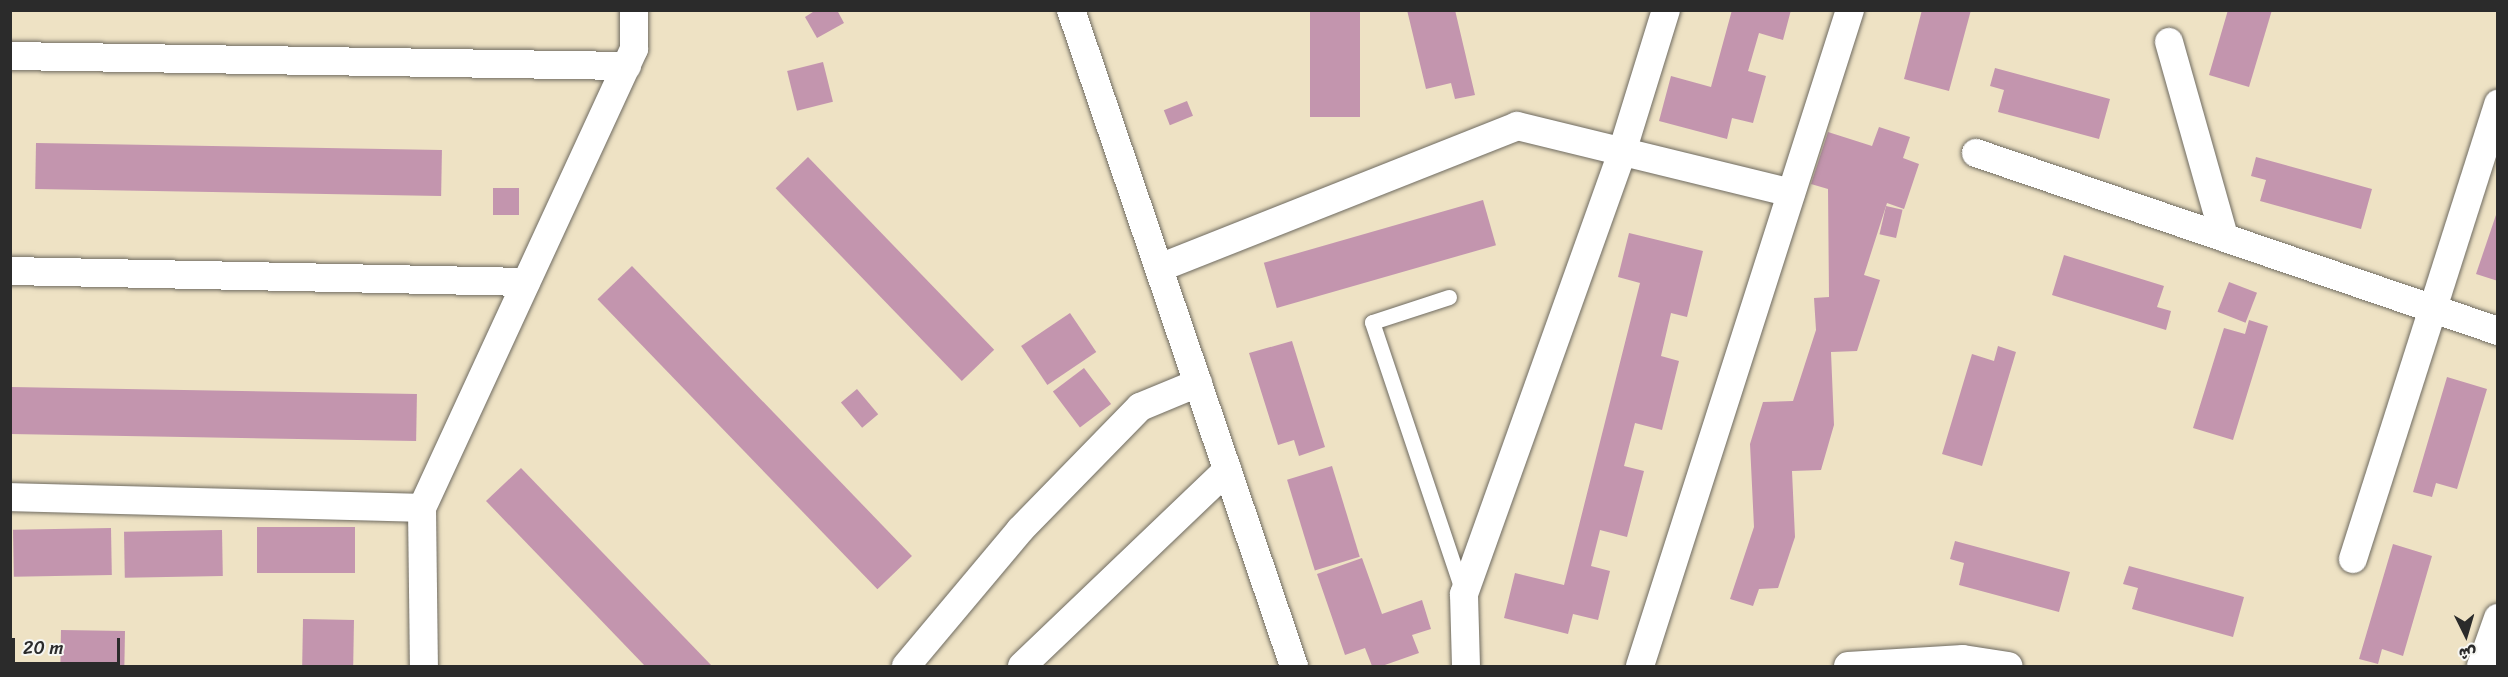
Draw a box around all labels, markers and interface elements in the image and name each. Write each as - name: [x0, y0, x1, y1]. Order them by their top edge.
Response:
- north arrow: [2436, 605, 2496, 665]
- scale bar: [15, 626, 123, 664]
- text: 20 m: [23, 632, 63, 664]
- text: ش: [2458, 638, 2478, 669]

